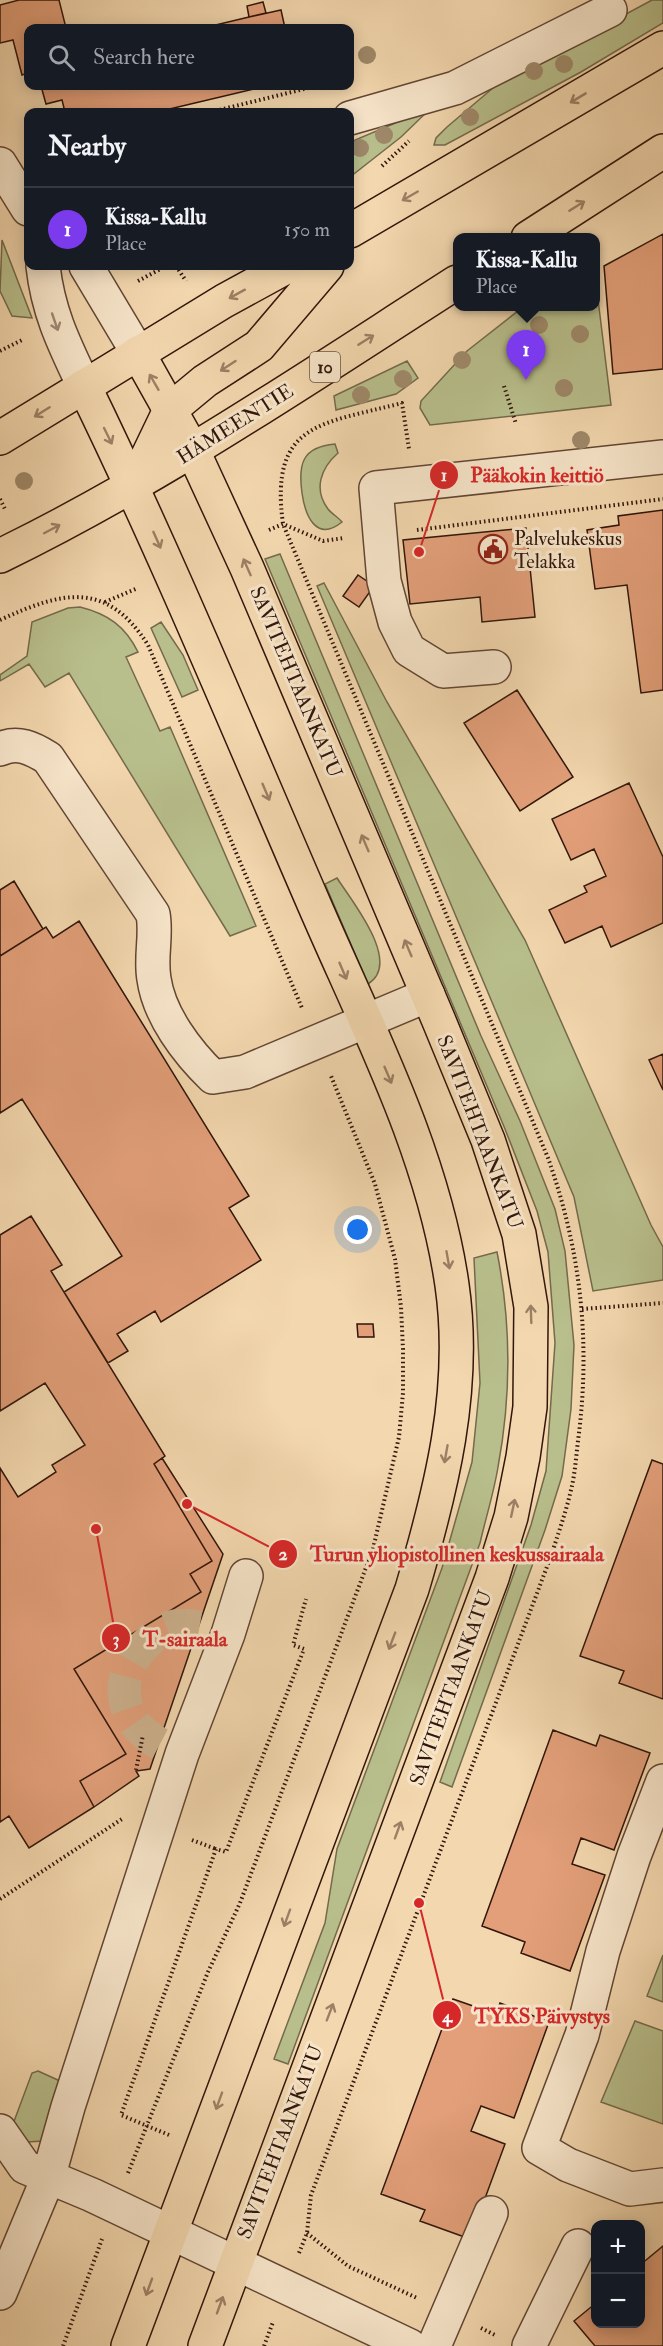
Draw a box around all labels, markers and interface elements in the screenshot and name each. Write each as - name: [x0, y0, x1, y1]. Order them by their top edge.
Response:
- search box: [24, 24, 354, 90]
- icon: search: [45, 41, 78, 74]
- text: Search here: [93, 43, 195, 71]
- one-way arrow: [570, 92, 587, 104]
- text: Nearby: [48, 131, 126, 163]
- one-way arrow: [402, 191, 419, 203]
- one-way arrow: [568, 200, 585, 212]
- text: Kissa-Kallu: [105, 203, 207, 231]
- text: 1: [64, 217, 71, 242]
- text: 150 m: [284, 217, 330, 242]
- text: Place: [105, 231, 146, 256]
- popup: [453, 233, 600, 311]
- text: Kissa-Kallu: [476, 246, 577, 274]
- text: Place: [476, 274, 517, 299]
- one-way arrow: [229, 288, 246, 300]
- one-way arrow: [50, 313, 61, 331]
- pin: 1: [506, 330, 546, 380]
- one-way arrow: [357, 334, 374, 346]
- road number: 10: [310, 352, 340, 382]
- one-way arrow: [220, 360, 237, 372]
- one-way arrow: [147, 374, 159, 391]
- street label: HÄMEENTIE: [172, 378, 298, 470]
- one-way arrow: [34, 406, 51, 418]
- one-way arrow: [103, 427, 115, 445]
- callout: Pääkokin keittiö: [429, 455, 616, 494]
- text: Pääkokin keittiö: [470, 462, 604, 489]
- text: 1: [441, 464, 447, 487]
- one-way arrow: [43, 523, 60, 535]
- place label: Palvelukeskus Telakka: [514, 526, 622, 574]
- one-way arrow: [152, 530, 163, 548]
- public building icon: Palvelukeskus Telakka: [477, 533, 509, 565]
- one-way arrow: [241, 559, 252, 577]
- street label: SAVITEHTAANKATU: [244, 582, 348, 782]
- one-way arrow: [261, 782, 272, 800]
- one-way arrow: [358, 835, 370, 853]
- one-way arrow: [402, 939, 413, 958]
- one-way arrow: [338, 961, 349, 979]
- street label: SAVITEHTAANKATU: [431, 1032, 529, 1233]
- one-way arrow: [382, 1066, 394, 1084]
- your location: [343, 1215, 372, 1244]
- one-way arrow: [443, 1250, 454, 1270]
- one-way arrow: [525, 1305, 536, 1325]
- one-way arrow: [441, 1444, 452, 1464]
- one-way arrow: [508, 1498, 519, 1518]
- callout: Turun yliopistollinen keskussairaala: [268, 1534, 616, 1573]
- text: Turun yliopistollinen keskussairaala: [309, 1541, 605, 1568]
- text: 2: [278, 1543, 288, 1566]
- street label: SAVITEHTAANKATU: [404, 1587, 498, 1789]
- callout: T-sairaala: [101, 1619, 240, 1658]
- text: T-sairaala: [141, 1626, 229, 1653]
- text: 3: [113, 1628, 120, 1651]
- one-way arrow: [386, 1631, 397, 1650]
- one-way arrow: [394, 1821, 405, 1840]
- one-way arrow: [280, 1908, 291, 1927]
- callout: TYKS Päivystys: [432, 1996, 623, 2035]
- one-way arrow: [325, 2003, 336, 2022]
- text: TYKS Päivystys: [473, 2003, 610, 2030]
- text: 4: [441, 2005, 453, 2028]
- street label: SAVITEHTAANKATU: [231, 2041, 329, 2242]
- one-way arrow: [212, 2091, 223, 2109]
- map controls: [591, 2220, 645, 2328]
- button: +: [591, 2220, 645, 2274]
- button: −: [591, 2274, 645, 2328]
- one-way arrow: [143, 2277, 154, 2296]
- one-way arrow: [215, 2296, 226, 2314]

